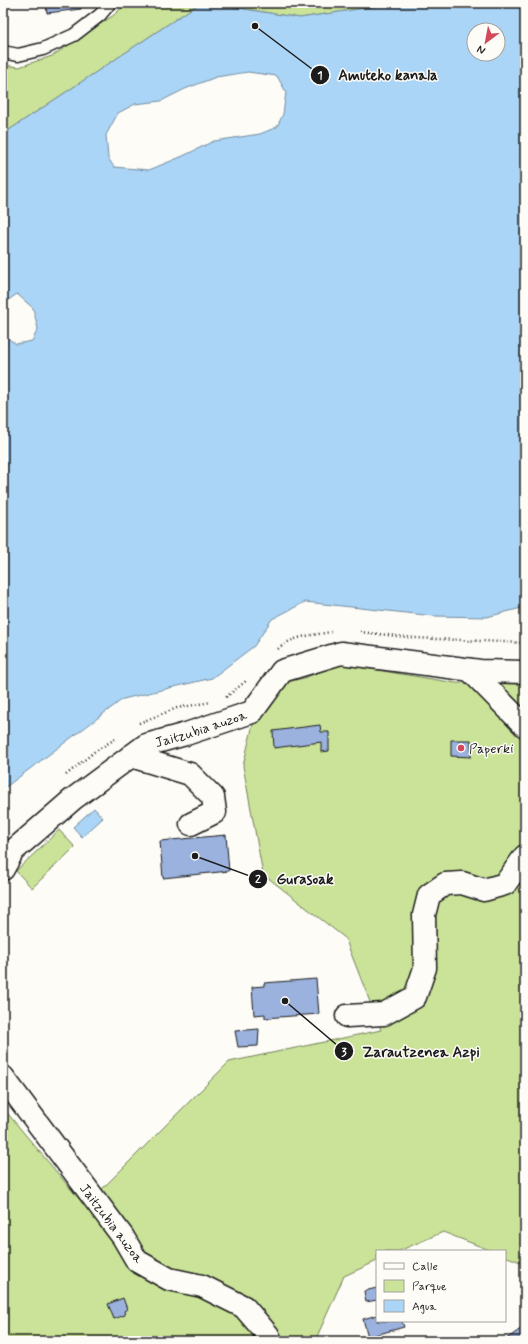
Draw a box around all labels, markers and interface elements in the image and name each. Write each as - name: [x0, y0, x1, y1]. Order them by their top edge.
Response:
- north arrow: [466, 22, 506, 62]
- text: N: [474, 42, 488, 58]
- callout: Amuteko kanala: [310, 61, 446, 88]
- text: Amuteko kanala: [338, 66, 438, 86]
- text: 1: [317, 68, 323, 84]
- street label: Jaitzubia auzoa: [153, 706, 250, 752]
- place label: Paperki: [469, 740, 513, 758]
- marker: Paperki: [456, 743, 466, 753]
- callout: Gurasoak: [248, 865, 342, 892]
- text: Gurasoak: [276, 870, 334, 890]
- text: 2: [255, 872, 261, 888]
- callout: Zarautzenea Azpi: [334, 1038, 487, 1065]
- text: Zarautzenea Azpi: [362, 1043, 480, 1063]
- text: 3: [341, 1045, 347, 1061]
- street label: Jaitzubia auzoa: [75, 1180, 147, 1268]
- legend: [376, 1250, 506, 1322]
- text: Calle: [412, 1259, 438, 1275]
- text: Parque: [412, 1279, 447, 1295]
- text: Agua: [412, 1299, 437, 1315]

